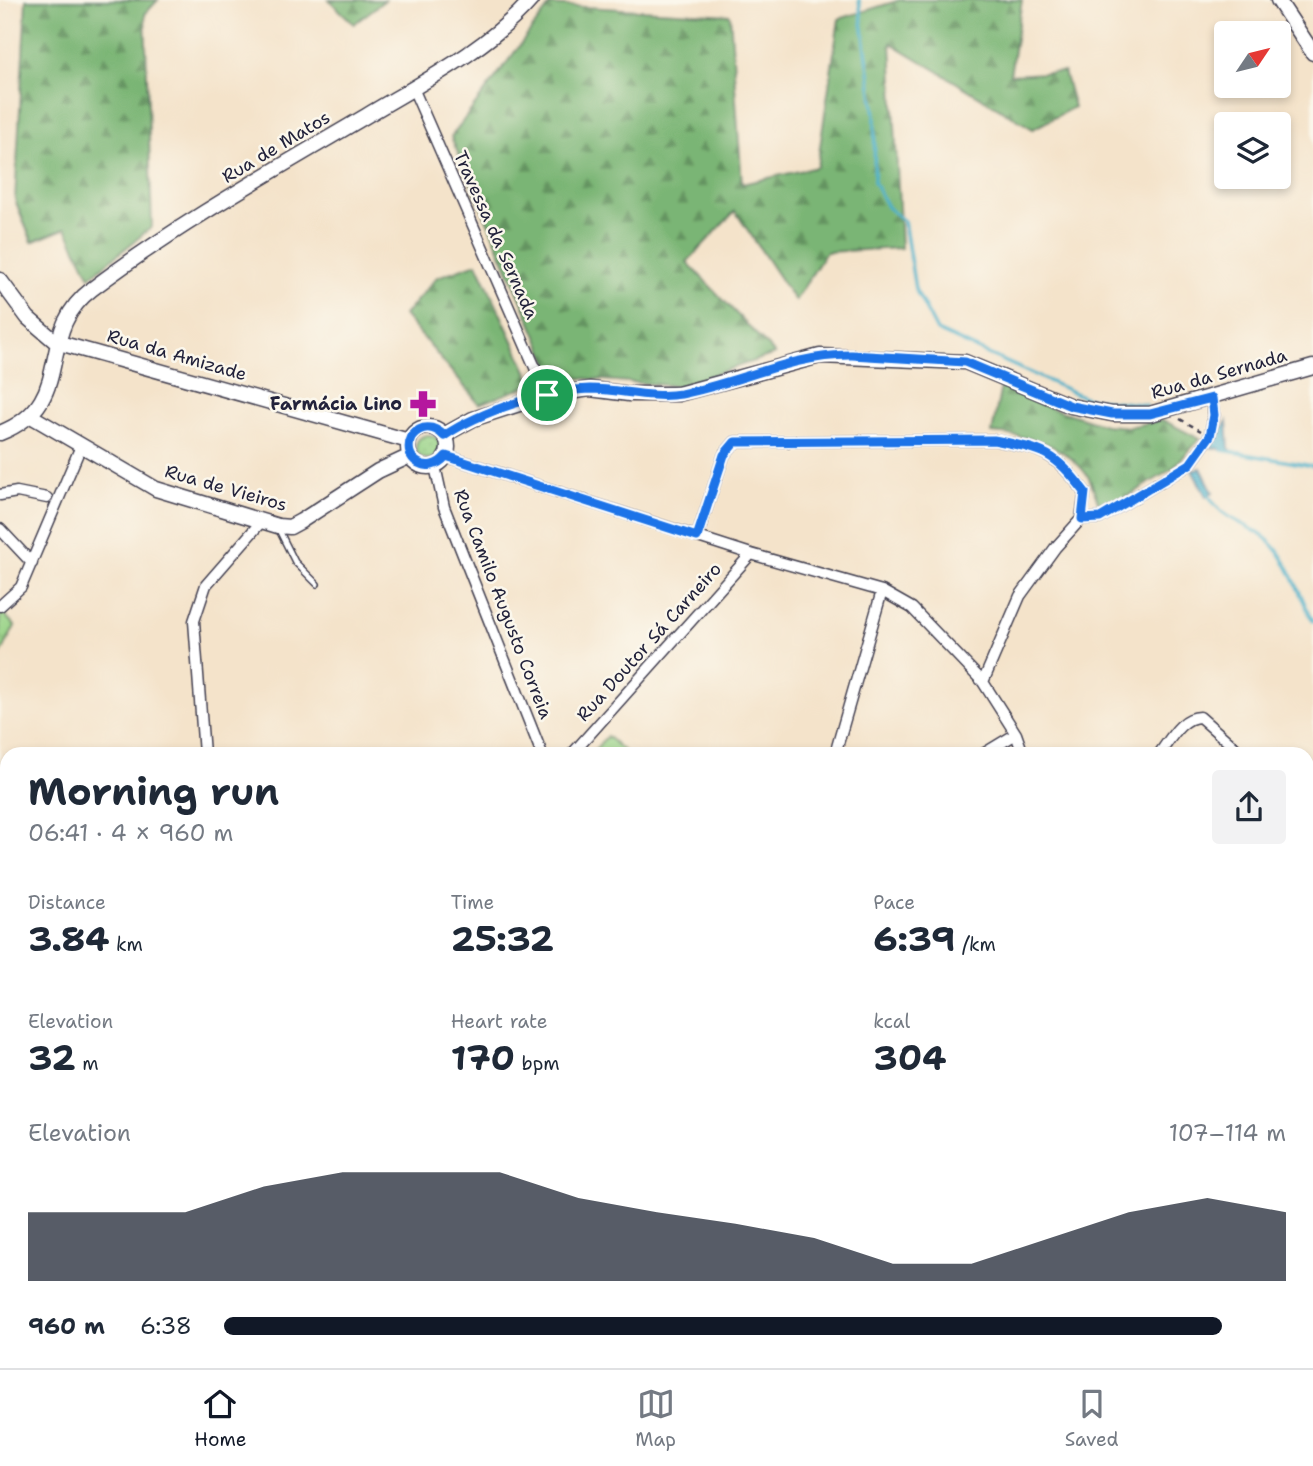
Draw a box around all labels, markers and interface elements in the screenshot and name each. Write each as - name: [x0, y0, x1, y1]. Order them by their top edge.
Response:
- north arrow: [1214, 21, 1292, 98]
- map controls: [1214, 21, 1291, 189]
- street label: Rua de Matos: [217, 105, 335, 189]
- button: layers: [1214, 112, 1291, 189]
- street label: Travessa da Sernada: [448, 147, 544, 323]
- street label: Rua da Amizade: [104, 324, 250, 386]
- street label: Rua da Sernada: [1148, 343, 1290, 405]
- pin: [517, 365, 577, 425]
- icon: arrive: [528, 376, 566, 414]
- pharmacy icon: Farmácia Lino: [408, 389, 438, 419]
- place label: Farmácia Lino: [270, 392, 402, 416]
- street label: Rua de Vieiros: [162, 459, 290, 517]
- street label: Rua Camilo Augusto Correia: [448, 486, 558, 722]
- street label: Rua Doutor Sá Carneiro: [571, 557, 727, 727]
- text: Morning run: [28, 766, 279, 817]
- button: share: [1212, 770, 1286, 844]
- text: 06:41 · 4 × 960 m: [28, 818, 233, 848]
- text: Distance: [28, 890, 106, 915]
- text: Time: [451, 890, 494, 915]
- text: Pace: [873, 890, 915, 915]
- text: 3.84: [28, 915, 110, 962]
- text: 25:32: [451, 915, 554, 962]
- text: 6:39: [873, 915, 956, 962]
- text: km: [110, 932, 143, 957]
- text: /km: [956, 932, 996, 957]
- text: Elevation: [28, 1009, 113, 1034]
- text: Heart rate: [451, 1009, 547, 1034]
- text: kcal: [873, 1009, 910, 1034]
- text: 32: [28, 1034, 76, 1081]
- text: 170: [451, 1034, 515, 1081]
- text: 304: [873, 1034, 947, 1081]
- text: m: [76, 1051, 99, 1076]
- text: bpm: [515, 1051, 560, 1076]
- text: Elevation: [28, 1118, 131, 1148]
- text: 107–114 m: [1169, 1118, 1286, 1148]
- text: 960 m: [28, 1311, 105, 1341]
- text: 6:38: [140, 1311, 192, 1341]
- tab: Home: [194, 1385, 247, 1452]
- tab: Map: [635, 1385, 676, 1452]
- tab: Saved: [1065, 1385, 1119, 1452]

